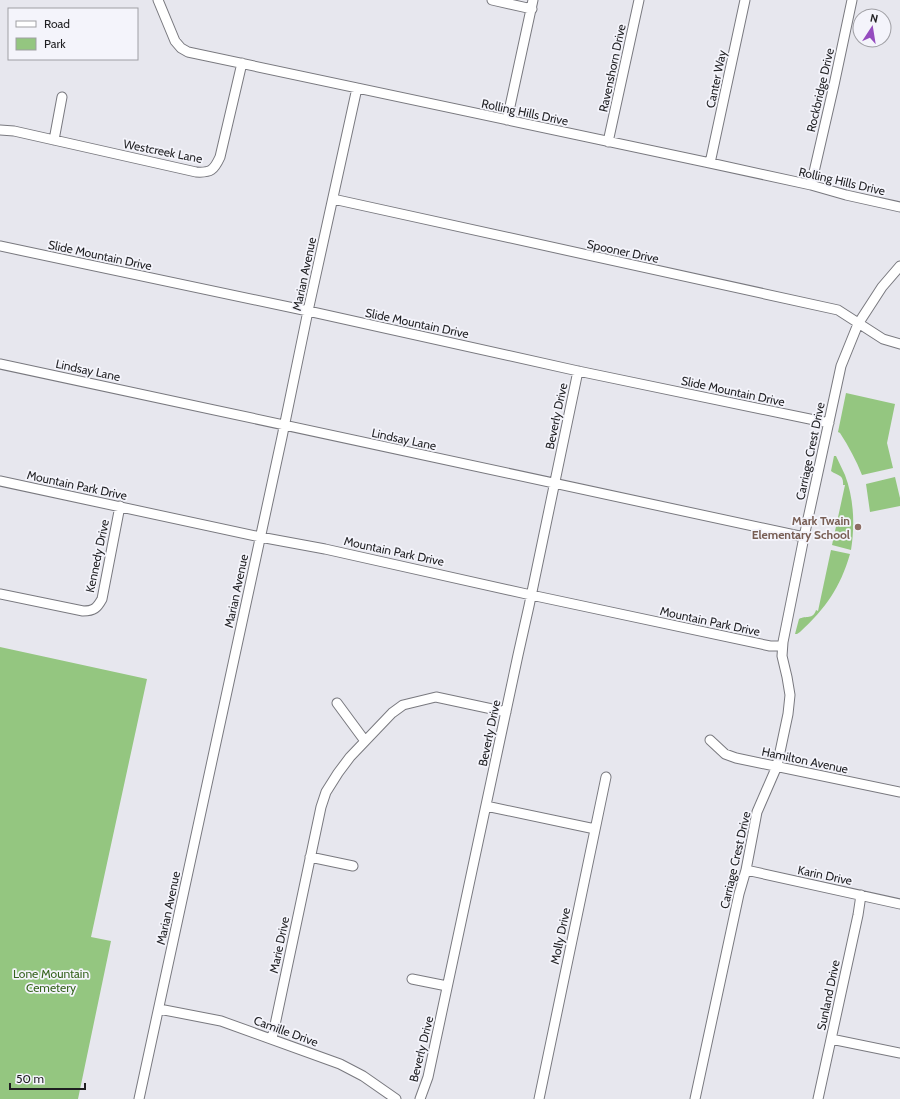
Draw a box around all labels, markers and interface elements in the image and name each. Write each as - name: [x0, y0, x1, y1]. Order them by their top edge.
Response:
- legend: [8, 8, 138, 60]
- north arrow: [852, 8, 892, 48]
- text: N: [869, 11, 879, 26]
- text: Road: [44, 16, 70, 31]
- street label: Ravenshorn Drive: [595, 23, 629, 113]
- text: Park: [44, 36, 66, 51]
- street label: Rockbridge Drive: [803, 46, 837, 134]
- street label: Canter Way: [703, 49, 729, 109]
- street label: Rolling Hills Drive: [480, 95, 570, 129]
- street label: Westcreek Lane: [122, 136, 204, 166]
- street label: Rolling Hills Drive: [797, 164, 887, 198]
- street label: Marian Avenue: [289, 236, 319, 312]
- street label: Spooner Drive: [586, 236, 660, 266]
- street label: Slide Mountain Drive: [47, 237, 153, 273]
- street label: Slide Mountain Drive: [364, 305, 470, 341]
- street label: Lindsay Lane: [54, 356, 122, 384]
- street label: Slide Mountain Drive: [680, 373, 786, 409]
- street label: Beverly Drive: [542, 381, 570, 451]
- street label: Carriage Crest Drive: [792, 401, 828, 501]
- street label: Lindsay Lane: [370, 425, 438, 453]
- street label: Mountain Park Drive: [26, 467, 128, 503]
- place label: Mark Twain Elementary School: [752, 513, 850, 542]
- street label: Kennedy Drive: [82, 518, 112, 594]
- marker: Mark Twain Elementary School: [853, 522, 863, 532]
- street label: Mountain Park Drive: [343, 533, 445, 569]
- street label: Marian Avenue: [221, 553, 251, 629]
- street label: Mountain Park Drive: [659, 603, 761, 639]
- street label: Beverly Drive: [475, 698, 503, 768]
- street label: Hamilton Avenue: [760, 744, 850, 776]
- street label: Carriage Crest Drive: [716, 810, 754, 910]
- street label: Karin Drive: [796, 862, 854, 888]
- street label: Marian Avenue: [153, 870, 183, 946]
- street label: Molly Drive: [547, 906, 573, 966]
- street label: Marie Drive: [266, 915, 292, 975]
- street label: Sunland Drive: [813, 958, 843, 1032]
- park label: Lone Mountain Cemetery: [13, 966, 89, 995]
- street label: Camille Drive: [252, 1012, 320, 1050]
- street label: Beverly Drive: [406, 1014, 436, 1084]
- scale bar: [10, 1065, 85, 1091]
- text: 50 m: [16, 1071, 44, 1086]

